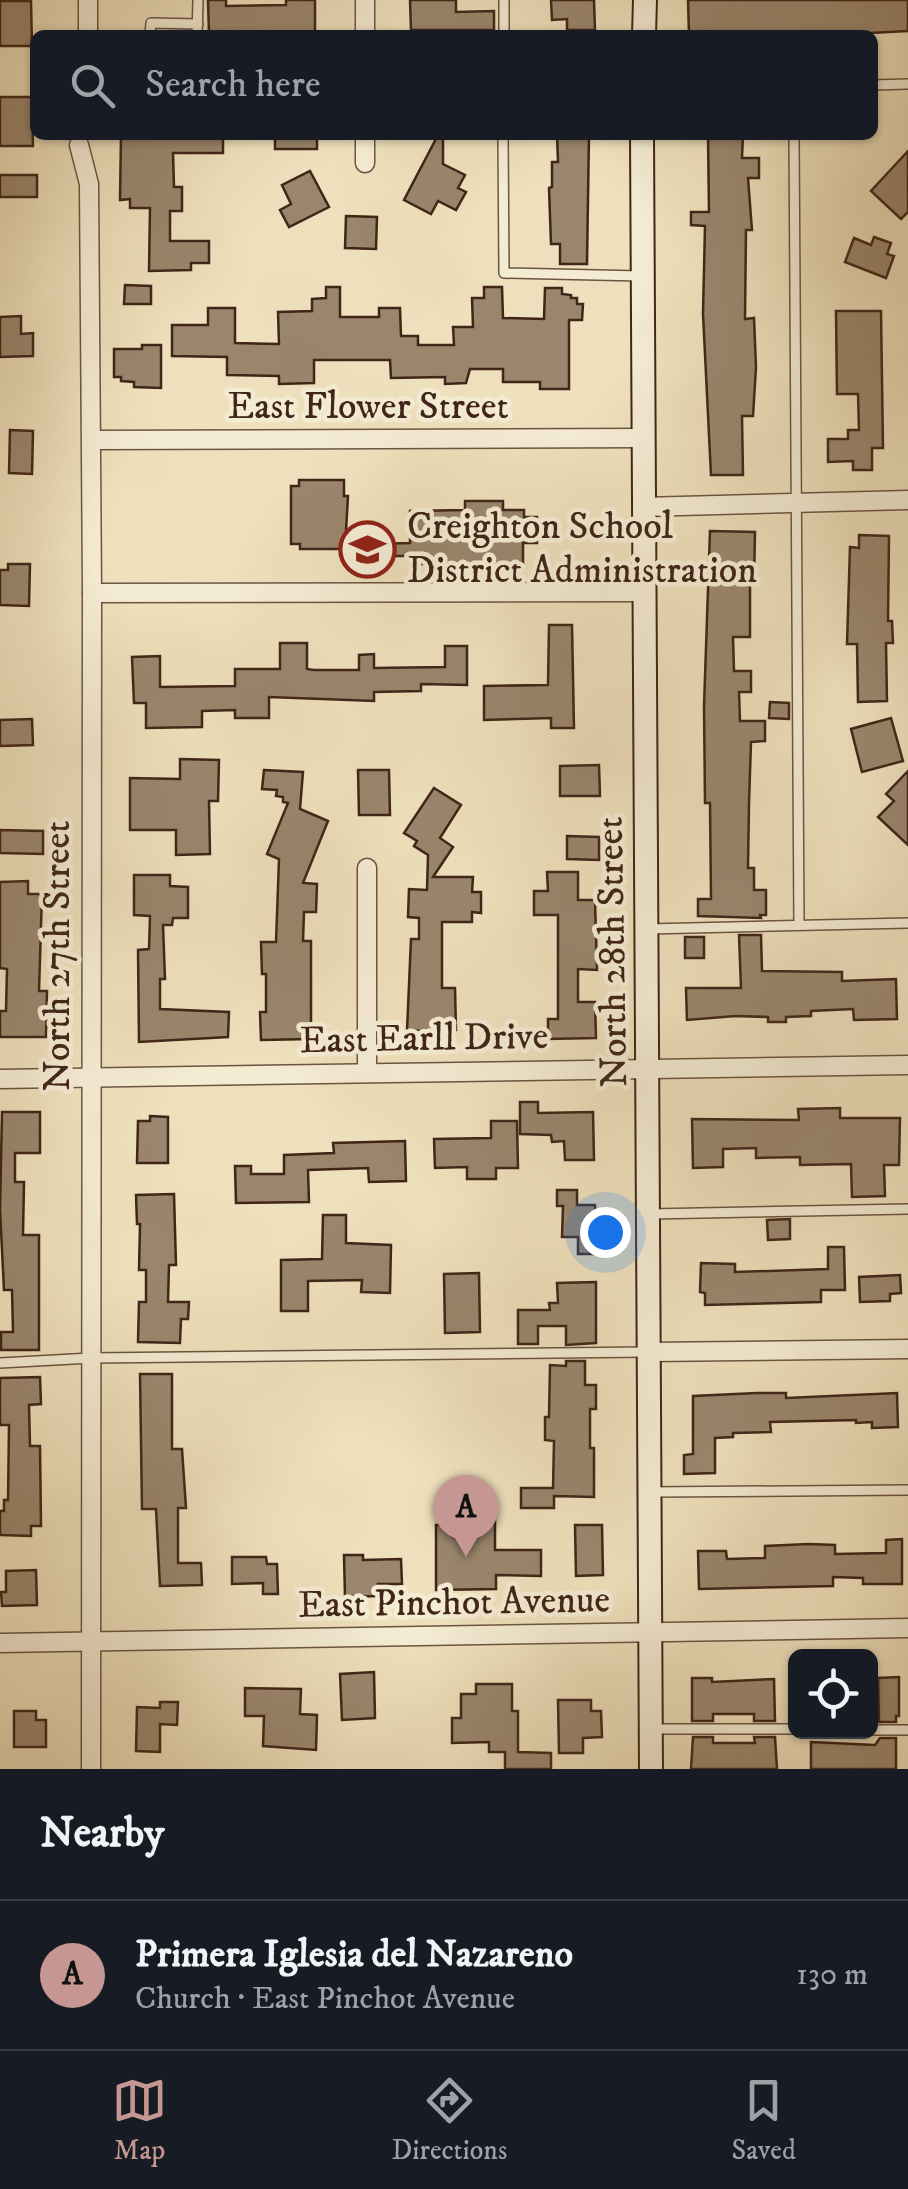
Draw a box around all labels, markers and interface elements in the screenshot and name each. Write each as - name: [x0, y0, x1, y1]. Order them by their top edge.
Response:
- search box: [30, 30, 878, 140]
- icon: search: [65, 58, 120, 113]
- text: Search here: [145, 61, 321, 109]
- street label: East Flower Street: [227, 383, 509, 431]
- place label: Creighton School District Administration: [407, 503, 757, 595]
- school or university icon: Creighton School District Administration: [338, 519, 398, 579]
- street label: North 28th Street: [587, 816, 639, 1088]
- street label: North 27th Street: [34, 820, 82, 1092]
- street label: East Earll Drive: [299, 1013, 549, 1065]
- your location: [580, 1207, 631, 1258]
- pin: A: [434, 1474, 498, 1557]
- street label: East Pinchot Avenue: [298, 1576, 610, 1630]
- map controls: [788, 1649, 878, 1739]
- button: locate: [788, 1649, 878, 1739]
- text: Nearby: [40, 1808, 164, 1860]
- text: Primera Iglesia del Nazareno: [135, 1931, 573, 1979]
- text: A: [62, 1955, 83, 1995]
- text: 130 m: [796, 1955, 868, 1995]
- text: Church · East Pinchot Avenue: [135, 1979, 515, 2019]
- tab: Map: [112, 2073, 167, 2168]
- tab: Directions: [391, 2073, 507, 2168]
- tab: Saved: [732, 2073, 796, 2168]

